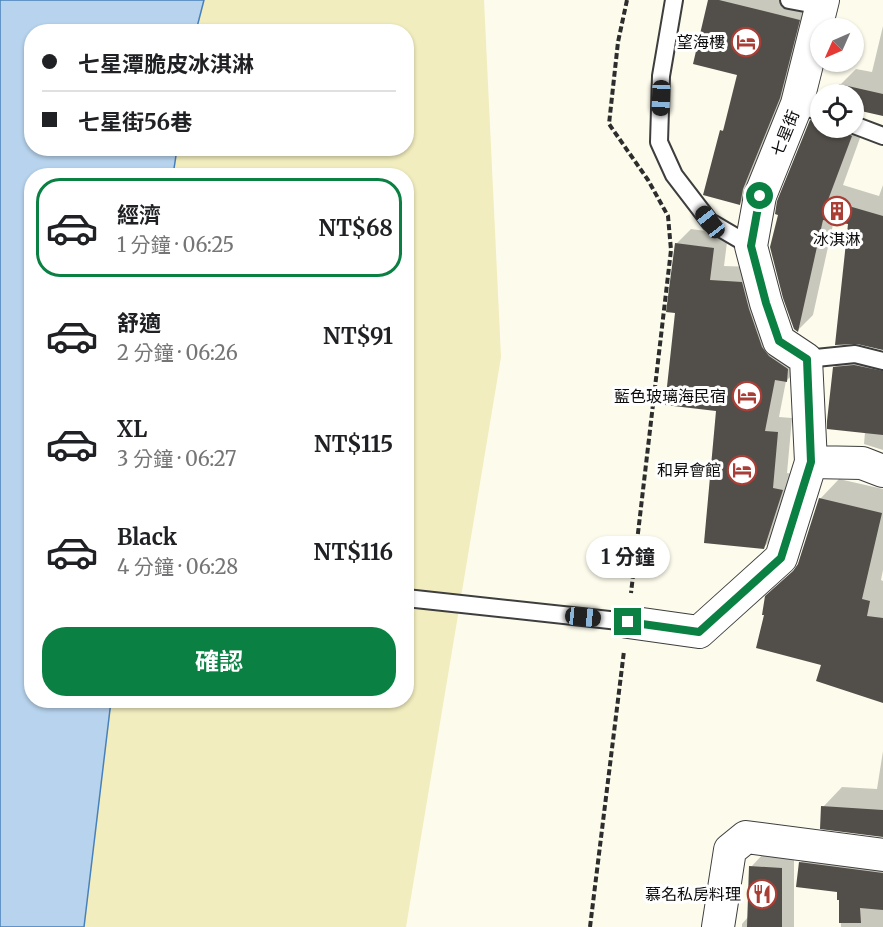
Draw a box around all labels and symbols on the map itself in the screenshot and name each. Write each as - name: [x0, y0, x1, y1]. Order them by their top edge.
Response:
- north arrow: [810, 18, 864, 72]
- hotel icon: 望海樓: [730, 26, 762, 58]
- place label: 望海樓: [677, 32, 725, 52]
- car: [651, 80, 671, 116]
- street label: 七星街: [767, 107, 803, 159]
- route start: [746, 182, 773, 209]
- building icon: 冰淇淋: [821, 195, 853, 227]
- car: [692, 202, 728, 242]
- place label: 冰淇淋: [813, 229, 861, 249]
- hotel icon: 藍色玻璃海民宿: [731, 380, 763, 412]
- place label: 藍色玻璃海民宿: [614, 386, 726, 406]
- hotel icon: 和昇會館: [726, 454, 758, 486]
- place label: 和昇會館: [657, 460, 721, 480]
- callout: 1 分鐘: [586, 535, 670, 577]
- car: [564, 606, 602, 628]
- route end: [614, 608, 641, 635]
- restaurant icon: 慕名私房料理: [746, 878, 778, 910]
- place label: 慕名私房料理: [645, 884, 741, 904]

